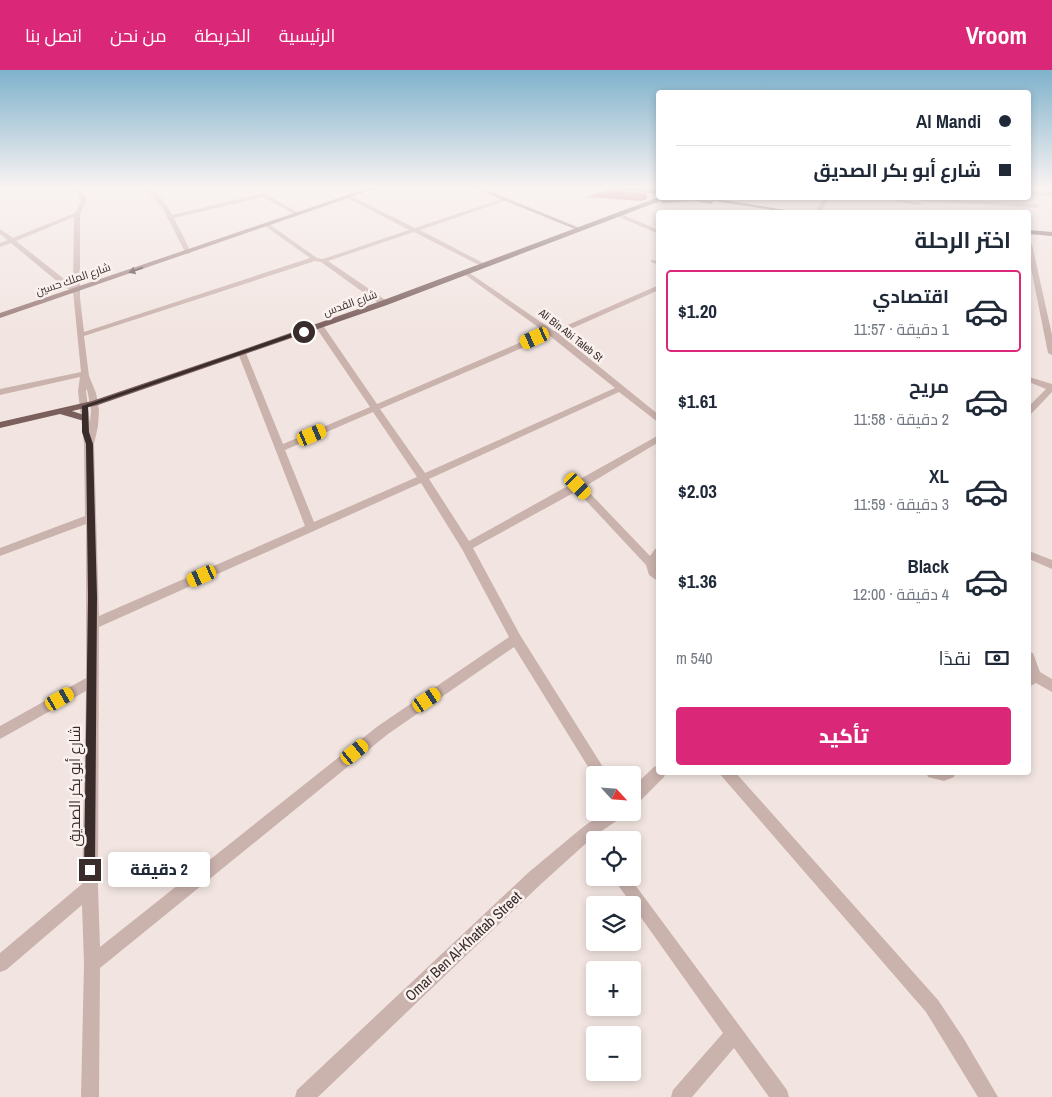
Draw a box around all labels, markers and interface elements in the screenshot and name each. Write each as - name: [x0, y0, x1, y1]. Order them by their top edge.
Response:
- text: Vroom: [966, 19, 1027, 51]
- text: اتصل بنا: [25, 23, 82, 48]
- text: من نحن: [110, 23, 167, 48]
- text: الخريطة: [195, 23, 251, 48]
- text: الرئيسية: [279, 23, 335, 48]
- text: Al Mandi: [916, 108, 981, 134]
- text: شارع أبو بكر الصديق: [814, 157, 981, 183]
- text: اختر الرحلة: [915, 225, 1011, 255]
- street label: شارع الملك حسين: [34, 260, 113, 299]
- one-way arrow: [128, 267, 143, 274]
- text: اقتصادي: [873, 283, 949, 309]
- street label: شارع القدس: [321, 287, 379, 320]
- icon: car: [964, 289, 1009, 334]
- text: $1.20: [678, 298, 717, 324]
- street label: Ali Bin Abi Taleb St: [535, 305, 606, 365]
- text: 1 دقيقة · 11:57: [854, 318, 949, 340]
- route start: [293, 321, 315, 343]
- car: [518, 325, 551, 351]
- text: مريح: [909, 373, 949, 399]
- icon: car: [964, 379, 1009, 424]
- text: $1.61: [678, 388, 717, 414]
- text: 2 دقيقة · 11:58: [854, 408, 949, 430]
- car: [295, 422, 328, 448]
- text: XL: [929, 463, 949, 489]
- icon: car: [964, 469, 1009, 514]
- car: [562, 470, 593, 502]
- text: $2.03: [678, 478, 717, 504]
- text: 3 دقيقة · 11:59: [854, 493, 949, 515]
- text: Black: [907, 553, 949, 579]
- icon: car: [964, 559, 1009, 604]
- car: [185, 563, 218, 589]
- text: $1.36: [678, 568, 717, 594]
- text: 4 دقيقة · 12:00: [853, 583, 949, 605]
- icon: cash: [983, 644, 1011, 672]
- text: نقدًا: [939, 645, 971, 671]
- text: 540 m: [676, 647, 712, 669]
- car: [43, 685, 76, 713]
- car: [410, 685, 443, 715]
- button: تأكيد: [676, 707, 1011, 765]
- street label: شارع أبو بكر الصديق: [64, 726, 86, 846]
- car: [338, 737, 371, 767]
- north arrow: [586, 766, 641, 821]
- map controls: [586, 766, 641, 1081]
- button: locate: [586, 831, 641, 886]
- callout: 2 دقيقة: [108, 852, 210, 888]
- text: 2 دقيقة: [130, 858, 188, 880]
- route end: [79, 859, 101, 881]
- street label: Omar Ben Al-Khattab Street: [400, 886, 526, 1006]
- button: layers: [586, 896, 641, 951]
- button: +: [586, 961, 641, 1016]
- button: −: [586, 1026, 641, 1081]

